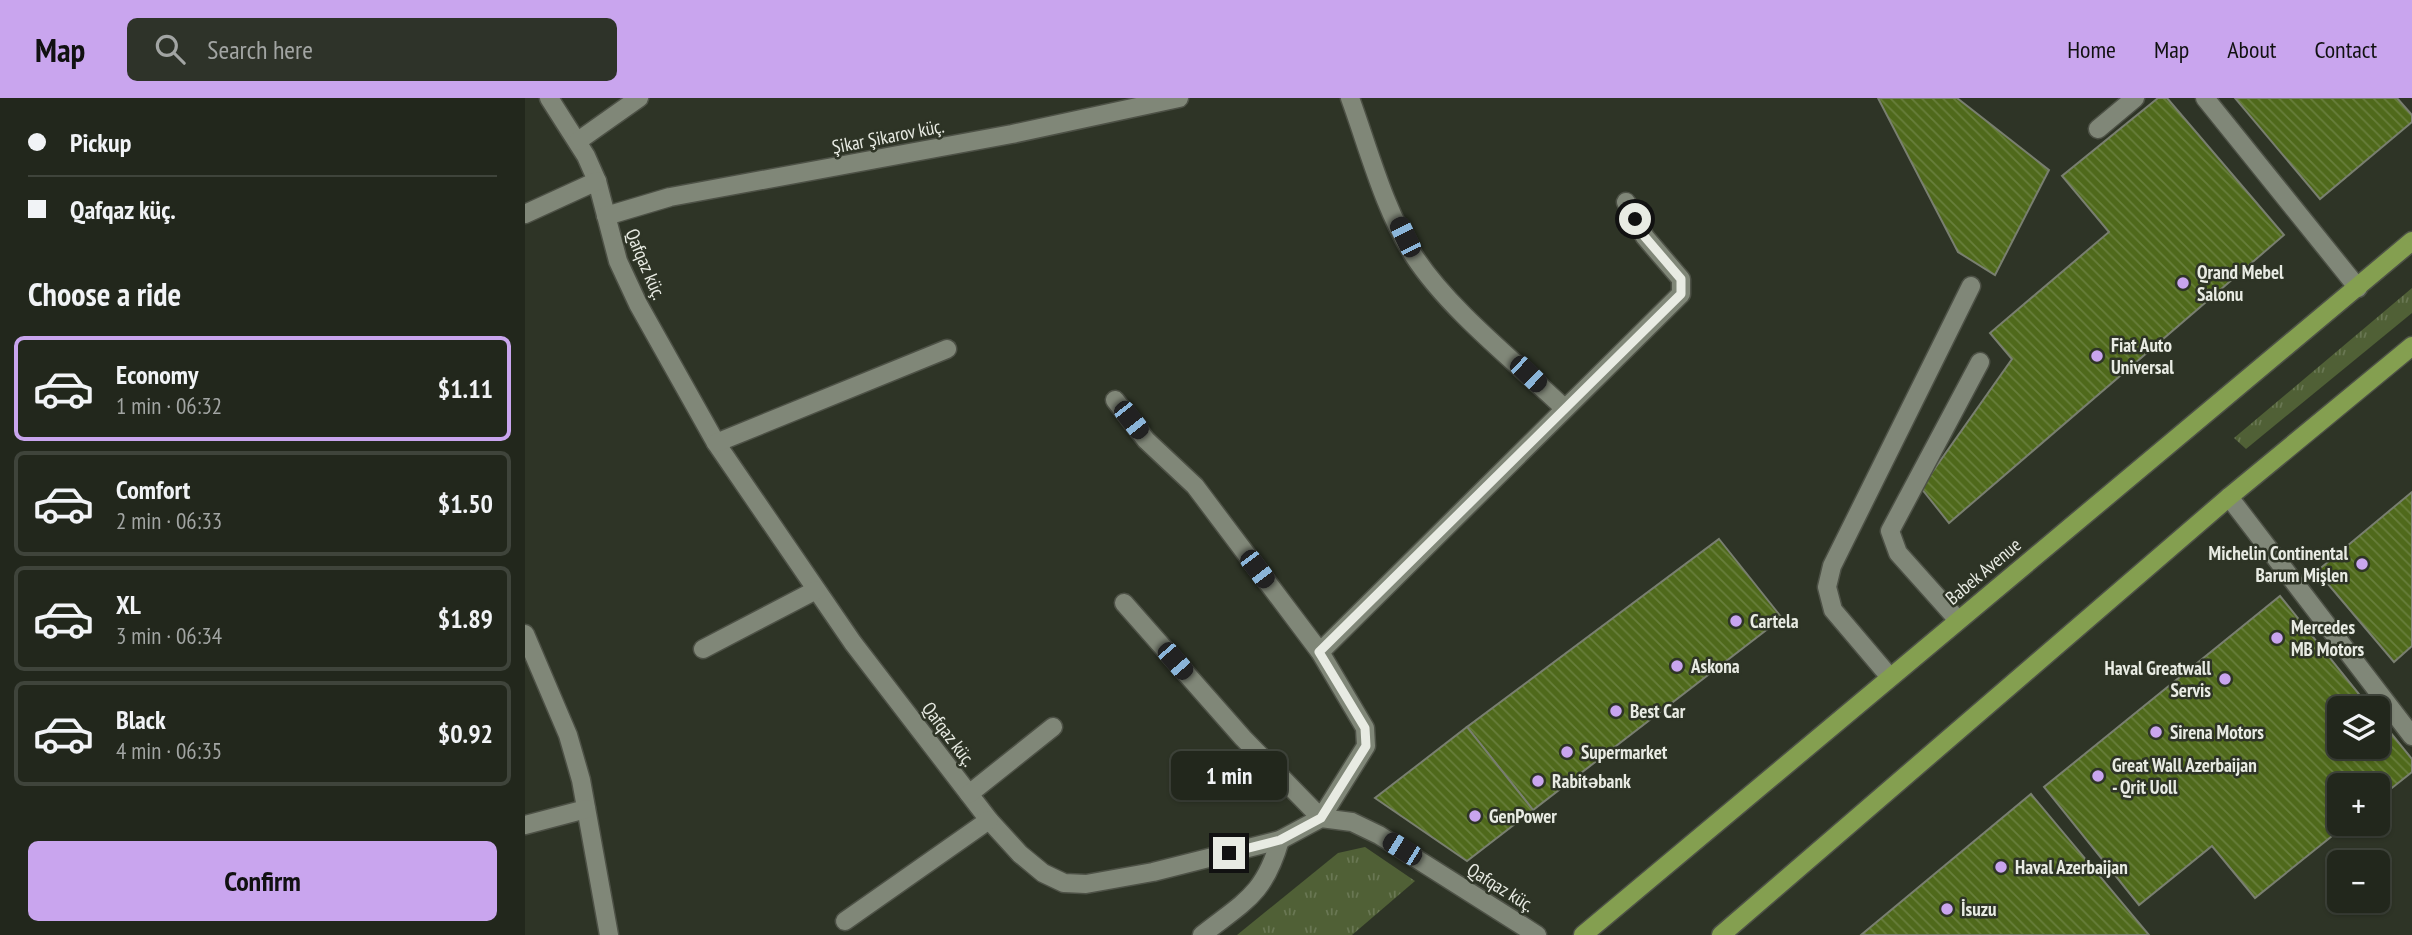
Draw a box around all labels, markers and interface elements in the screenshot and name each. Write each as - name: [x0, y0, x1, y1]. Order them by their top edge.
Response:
- search box: [127, 18, 617, 81]
- text: Map: [35, 28, 85, 71]
- icon: search: [151, 30, 189, 68]
- text: Search here: [207, 33, 313, 66]
- text: Home: [2067, 34, 2116, 65]
- text: Map: [2154, 34, 2189, 65]
- text: About: [2227, 34, 2276, 65]
- text: Contact: [2314, 34, 2377, 65]
- street label: Şikar Şikarov küç.: [830, 113, 946, 159]
- text: Pickup: [70, 126, 131, 159]
- text: Qafqaz küç.: [70, 193, 176, 226]
- route start: [1619, 203, 1651, 235]
- car: [1387, 214, 1424, 260]
- street label: Qafqaz küç.: [620, 225, 672, 303]
- place label: Qrand Mebel Salonu: [2197, 260, 2284, 306]
- text: Choose a ride: [28, 273, 181, 315]
- marker: Qrand Mebel Salonu: [2175, 275, 2191, 291]
- place label: Fiat Auto Universal: [2111, 333, 2174, 379]
- marker: Fiat Auto Universal: [2089, 348, 2105, 364]
- car: [1506, 352, 1551, 396]
- icon: car: [32, 357, 95, 420]
- text: Economy: [116, 358, 198, 391]
- text: $1.11: [438, 372, 493, 405]
- text: 1 min · 06:32: [116, 391, 222, 420]
- car: [1110, 397, 1153, 443]
- icon: car: [32, 472, 95, 535]
- text: Comfort: [116, 473, 190, 506]
- text: $1.50: [438, 487, 493, 520]
- text: 2 min · 06:33: [116, 506, 222, 535]
- street label: Babek Avenue: [1940, 532, 2026, 609]
- place label: Michelin Continental Barum Mişlen: [2209, 541, 2348, 587]
- car: [1236, 546, 1279, 592]
- marker: Michelin Continental Barum Mişlen: [2354, 556, 2370, 572]
- icon: car: [32, 587, 95, 650]
- text: XL: [116, 588, 141, 621]
- text: $1.89: [438, 602, 493, 635]
- place label: Cartela: [1750, 609, 1799, 633]
- marker: Cartela: [1728, 613, 1744, 629]
- place label: Mercedes MB Motors: [2291, 615, 2364, 661]
- text: 3 min · 06:34: [116, 621, 222, 650]
- marker: Mercedes MB Motors: [2269, 630, 2285, 646]
- car: [1154, 638, 1197, 684]
- place label: Askona: [1690, 654, 1740, 678]
- place label: Haval Greatwall Servis: [2105, 656, 2211, 702]
- marker: Askona: [1669, 658, 1685, 674]
- marker: Haval Greatwall Servis: [2217, 671, 2233, 687]
- map controls: [2327, 696, 2390, 913]
- button: layers: [2327, 696, 2390, 759]
- street label: Qafqaz küç.: [917, 697, 981, 771]
- place label: Best Car: [1630, 699, 1686, 723]
- icon: car: [32, 702, 95, 765]
- text: Black: [116, 703, 166, 736]
- marker: Best Car: [1608, 703, 1624, 719]
- text: $0.92: [438, 717, 493, 750]
- place label: Sirena Motors: [2170, 720, 2264, 744]
- marker: Sirena Motors: [2148, 724, 2164, 740]
- text: 4 min · 06:35: [116, 736, 222, 765]
- place label: Supermarket: [1581, 740, 1668, 764]
- marker: Supermarket: [1559, 744, 1575, 760]
- callout: 1 min: [1171, 752, 1287, 800]
- place label: Great Wall Azerbaijan - Qrit Uoll: [2112, 753, 2257, 799]
- text: 1 min: [1206, 761, 1252, 790]
- marker: Great Wall Azerbaijan - Qrit Uoll: [2090, 768, 2106, 784]
- place label: Rabitəbank: [1552, 769, 1631, 793]
- marker: Rabitəbank: [1530, 773, 1546, 789]
- button: +: [2327, 773, 2390, 836]
- place label: GenPower: [1489, 804, 1557, 828]
- marker: GenPower: [1467, 808, 1483, 824]
- car: [1379, 829, 1426, 869]
- route end: [1213, 837, 1245, 869]
- button: Confirm: [28, 841, 497, 921]
- button: −: [2327, 850, 2390, 913]
- place label: Haval Azerbaijan: [2015, 855, 2128, 879]
- street label: Qafqaz küç.: [1463, 857, 1539, 917]
- marker: Haval Azerbaijan: [1993, 859, 2009, 875]
- place label: İsuzu: [1961, 897, 1996, 921]
- marker: İsuzu: [1939, 901, 1955, 917]

